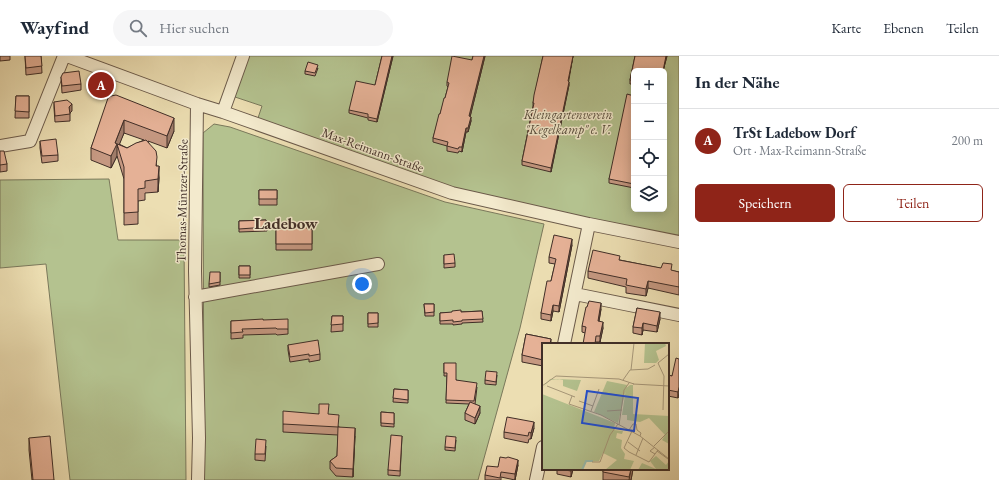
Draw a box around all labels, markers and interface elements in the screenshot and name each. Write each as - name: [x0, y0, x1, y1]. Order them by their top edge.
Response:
- search box: [113, 10, 393, 46]
- text: Wayfind: [20, 15, 89, 40]
- icon: search: [127, 17, 149, 39]
- text: Hier suchen: [159, 18, 229, 37]
- text: Karte: [832, 19, 861, 37]
- text: Ebenen: [883, 19, 924, 37]
- text: Teilen: [946, 19, 979, 37]
- map controls: [631, 68, 667, 212]
- button: +: [631, 68, 667, 104]
- pin: A: [88, 70, 114, 100]
- text: In der Nähe: [695, 71, 780, 93]
- button: −: [631, 104, 667, 140]
- park label: Kleingartenverein "Kegelkamp" e. V.: [523, 106, 612, 138]
- text: TrSt Ladebow Dorf: [733, 123, 856, 142]
- street label: Max-Reimann-Straße: [320, 124, 426, 176]
- text: A: [703, 132, 713, 149]
- text: 200 m: [952, 132, 983, 149]
- street label: Thomas-Müntzer-Straße: [172, 139, 192, 263]
- button: locate: [631, 140, 667, 176]
- text: Ort · Max-Reimann-Straße: [733, 142, 866, 159]
- button: layers: [631, 176, 667, 212]
- button: Speichern: [695, 184, 835, 222]
- button: Teilen: [843, 184, 983, 222]
- district label: Ladebow: [254, 212, 318, 234]
- your location: [352, 274, 372, 294]
- inset map: [542, 343, 669, 470]

